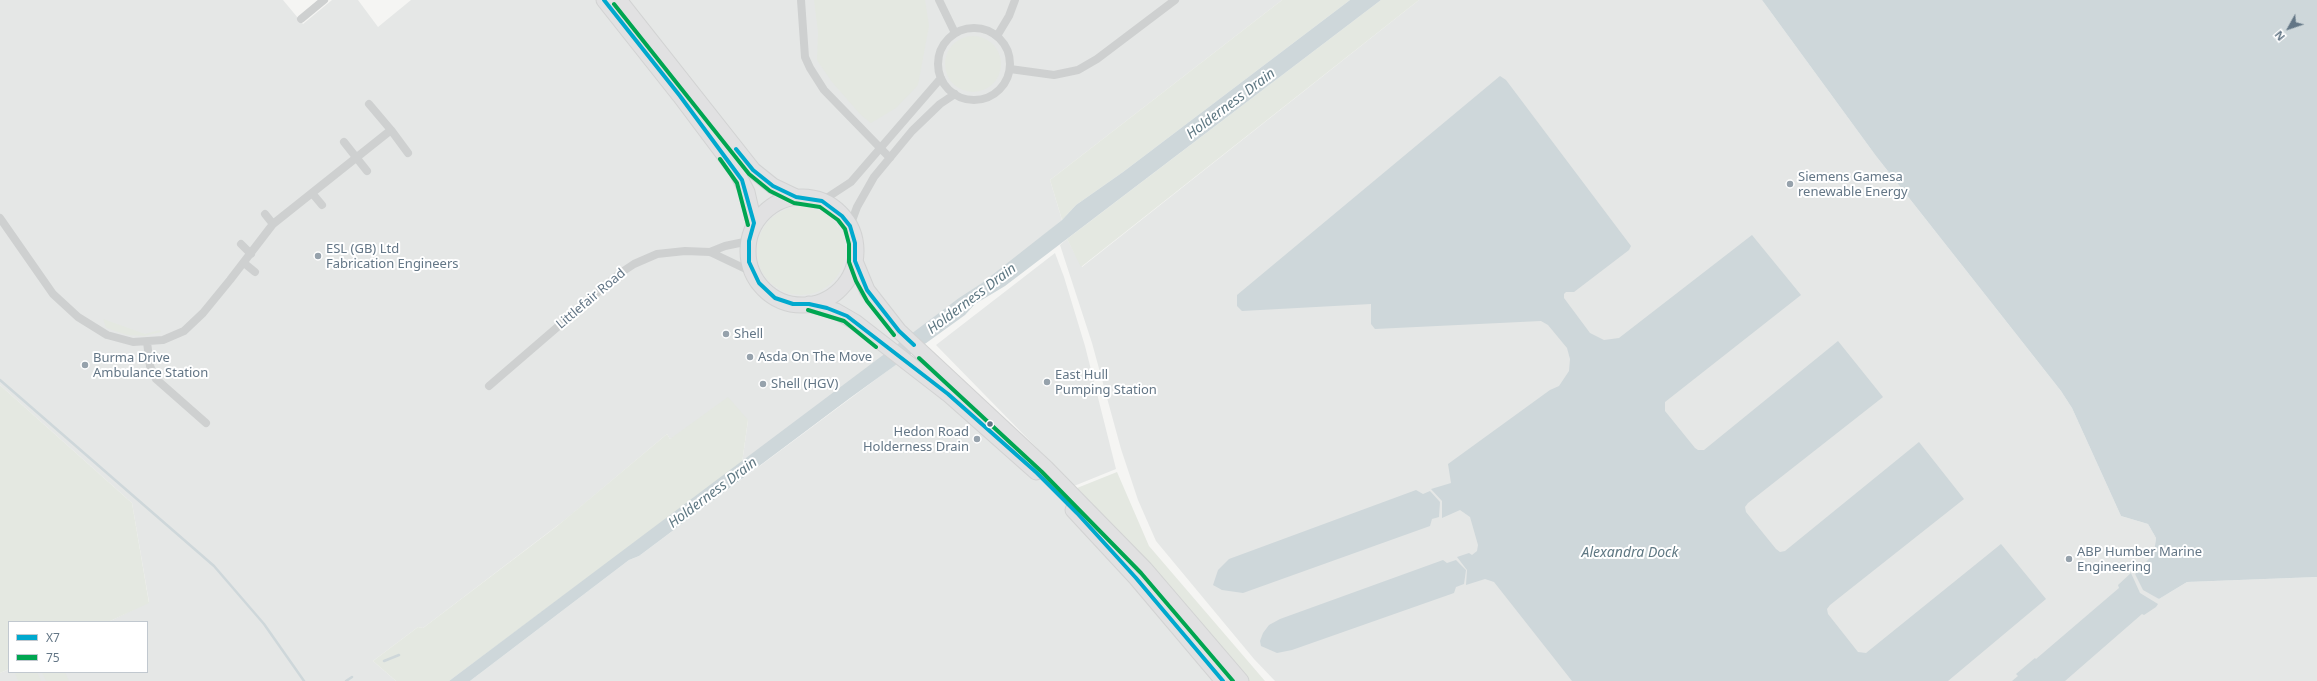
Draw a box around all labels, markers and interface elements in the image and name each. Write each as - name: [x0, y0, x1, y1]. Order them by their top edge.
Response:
- north arrow: [2269, 8, 2309, 48]
- text: N: [2271, 28, 2288, 44]
- water label: Holderness Drain: [1183, 65, 1279, 143]
- place label: Siemens Gamesa renewable Energy: [1798, 169, 1908, 200]
- marker: Siemens Gamesa renewable Energy: [1785, 179, 1795, 189]
- place label: ESL (GB) Ltd Fabrication Engineers: [326, 241, 459, 272]
- marker: ESL (GB) Ltd Fabrication Engineers: [313, 251, 323, 261]
- water label: Holderness Drain: [924, 260, 1020, 338]
- street label: Littlefair Road: [553, 266, 629, 332]
- place label: Shell: [734, 326, 763, 342]
- marker: Shell: [721, 329, 731, 339]
- place label: Asda On The Move: [758, 349, 872, 365]
- place label: Burma Drive Ambulance Station: [93, 350, 208, 381]
- marker: Asda On The Move: [745, 352, 755, 362]
- marker: Burma Drive Ambulance Station: [80, 360, 90, 370]
- place label: East Hull Pumping Station: [1055, 367, 1157, 398]
- place label: Shell (HGV): [771, 376, 838, 392]
- marker: East Hull Pumping Station: [1042, 377, 1052, 387]
- marker: Shell (HGV): [758, 379, 768, 389]
- unlabelled marker: [985, 419, 995, 429]
- place label: Hedon Road Holderness Drain: [863, 424, 969, 455]
- marker: Hedon Road Holderness Drain: [972, 434, 982, 444]
- water label: Holderness Drain: [665, 454, 761, 532]
- place label: ABP Humber Marine Engineering: [2077, 544, 2202, 575]
- water label: Alexandra Dock: [1582, 545, 1678, 561]
- marker: ABP Humber Marine Engineering: [2064, 554, 2074, 564]
- legend: [8, 621, 148, 673]
- text: X7: [46, 629, 60, 646]
- text: 75: [46, 649, 60, 666]

